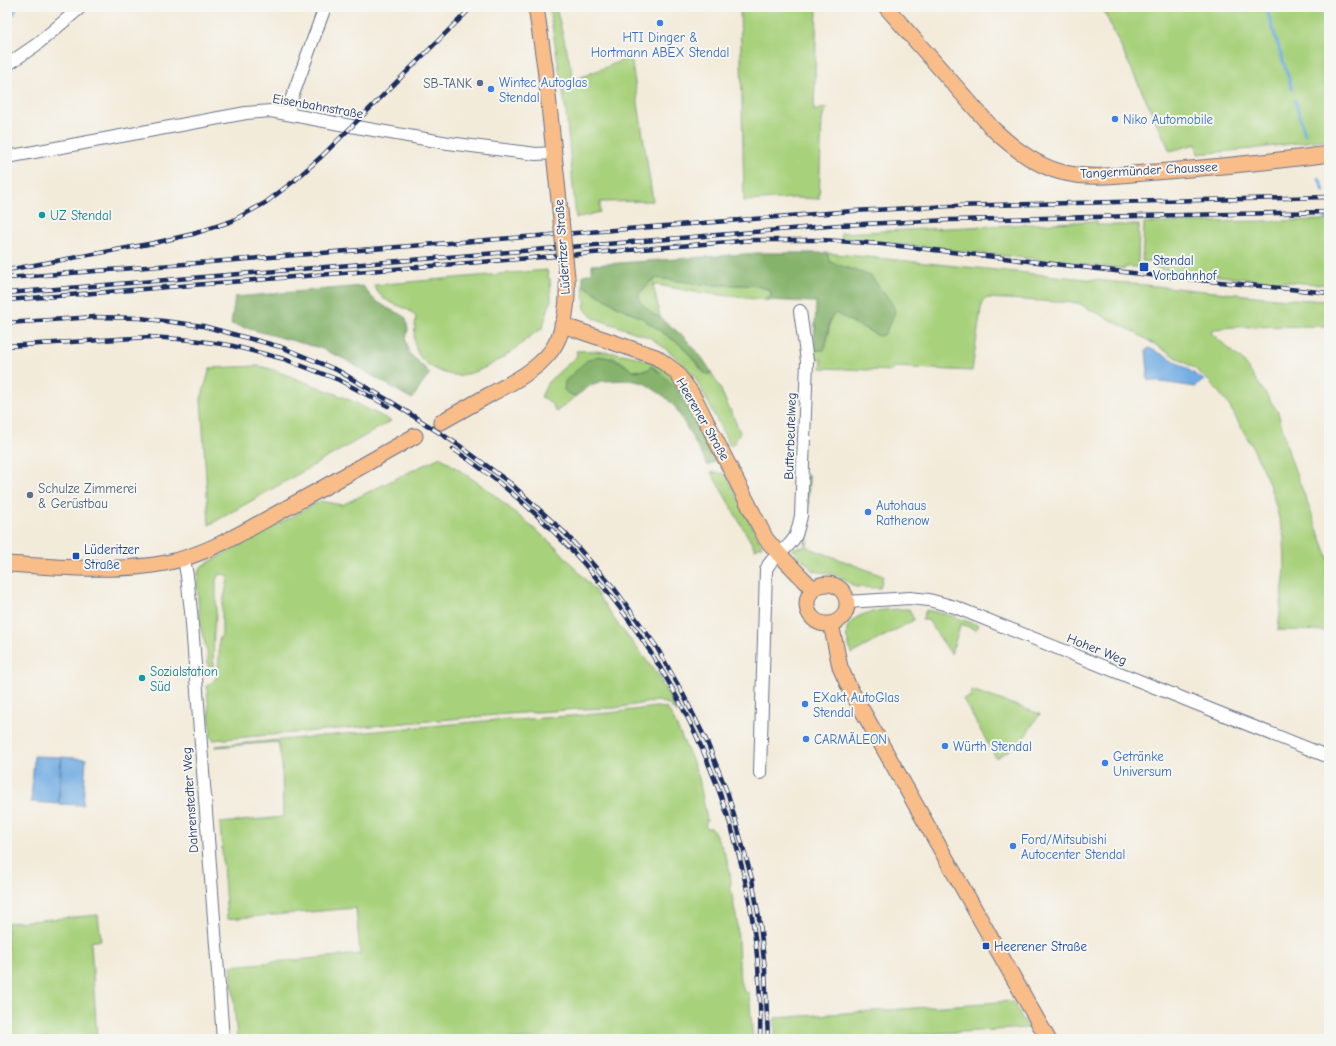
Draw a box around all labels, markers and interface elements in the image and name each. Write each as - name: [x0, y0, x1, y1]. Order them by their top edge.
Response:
- marker: HTI Dinger & Hortmann ABEX Stendal: [655, 18, 665, 28]
- place label: HTI Dinger & Hortmann ABEX Stendal: [591, 30, 729, 60]
- place label: Wintec Autoglas Stendal: [499, 75, 587, 105]
- place label: SB-TANK: [423, 76, 473, 91]
- marker: SB-TANK: [475, 78, 485, 88]
- marker: Wintec Autoglas Stendal: [486, 84, 496, 94]
- street label: Eisenbahnstraße: [272, 91, 365, 121]
- place label: Niko Automobile: [1123, 112, 1214, 127]
- marker: Niko Automobile: [1110, 114, 1120, 124]
- street label: Tangermünder Chaussee: [1080, 159, 1219, 181]
- street label: Lüderitzer Straße: [551, 198, 573, 295]
- place label: UZ Stendal: [50, 208, 112, 223]
- marker: UZ Stendal: [37, 210, 47, 220]
- place label: Stendal Vorbahnhof: [1153, 253, 1218, 283]
- marker: Stendal Vorbahnhof: [1138, 261, 1150, 273]
- street label: Heerener Straße: [673, 375, 733, 463]
- street label: Butterbeutelweg: [781, 392, 799, 480]
- place label: Schulze Zimmerei & Gerüstbau: [38, 481, 137, 511]
- marker: Schulze Zimmerei & Gerüstbau: [25, 490, 35, 500]
- place label: Autohaus Rathenow: [876, 498, 929, 528]
- marker: Autohaus Rathenow: [863, 507, 873, 517]
- place label: Lüderitzer Straße: [84, 542, 140, 572]
- marker: Lüderitzer Straße: [71, 551, 81, 561]
- street label: Hoher Weg: [1065, 630, 1129, 668]
- place label: Sozialstation Süd: [150, 664, 218, 694]
- marker: Sozialstation Süd: [137, 673, 147, 683]
- place label: EXakt AutoGlas Stendal: [813, 690, 900, 720]
- marker: EXakt AutoGlas Stendal: [800, 699, 810, 709]
- place label: CARMÄLEON: [814, 731, 887, 747]
- marker: CARMÄLEON: [801, 734, 811, 744]
- place label: Würth Stendal: [953, 739, 1032, 754]
- marker: Würth Stendal: [940, 741, 950, 751]
- street label: Dahrenstedter Weg: [179, 747, 201, 853]
- place label: Getränke Universum: [1113, 749, 1172, 779]
- marker: Getränke Universum: [1100, 758, 1110, 768]
- place label: Ford/Mitsubishi Autocenter Stendal: [1021, 832, 1125, 862]
- marker: Ford/Mitsubishi Autocenter Stendal: [1008, 841, 1018, 851]
- place label: Heerener Straße: [994, 939, 1087, 954]
- marker: Heerener Straße: [981, 941, 991, 951]

